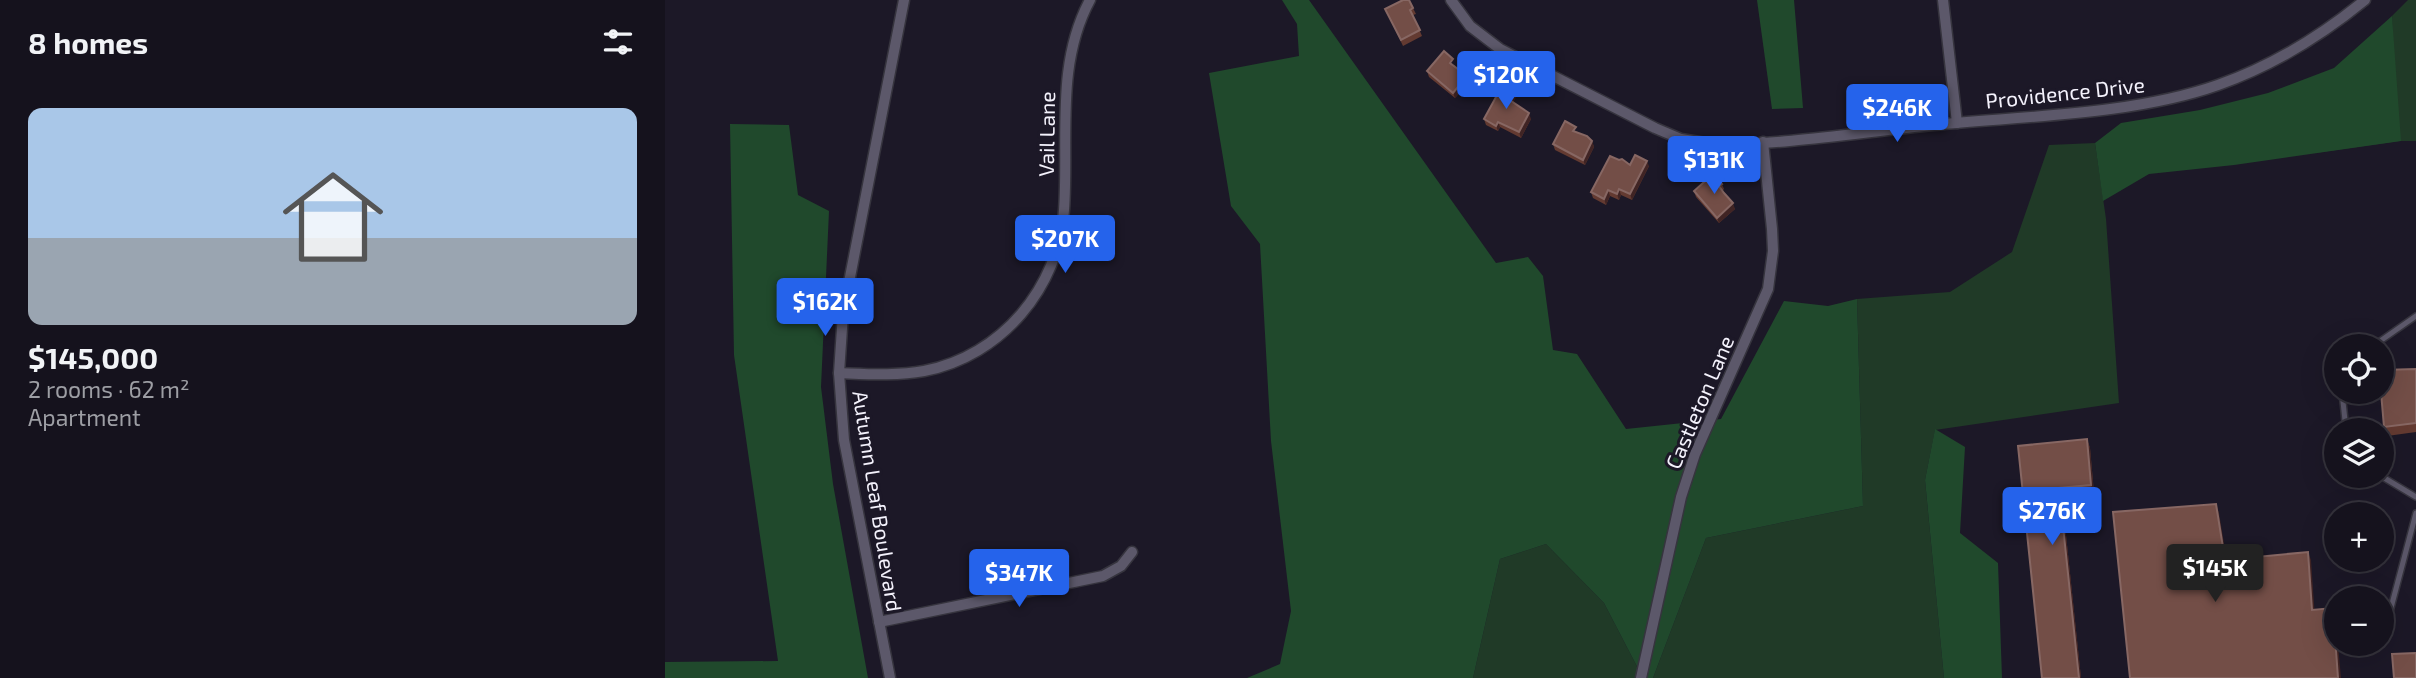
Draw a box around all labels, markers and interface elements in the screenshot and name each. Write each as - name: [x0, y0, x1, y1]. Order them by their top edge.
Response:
- icon: filters: [599, 23, 637, 61]
- text: 8 homes: [28, 24, 148, 60]
- pin: $120K: [1457, 52, 1555, 111]
- text: $120K: [1473, 60, 1539, 88]
- street label: Providence Drive: [1984, 71, 2146, 113]
- pin: $246K: [1848, 85, 1946, 144]
- street label: Vail Lane: [1033, 91, 1059, 177]
- text: $246K: [1862, 93, 1932, 121]
- pin: $131K: [1665, 136, 1763, 196]
- text: $131K: [1684, 145, 1744, 173]
- icon: home: [270, 154, 396, 280]
- pin: $207K: [1016, 216, 1114, 275]
- text: $207K: [1031, 224, 1099, 252]
- pin: $162K: [776, 278, 874, 338]
- text: $162K: [793, 287, 857, 315]
- street label: Castleton Lane: [1660, 332, 1738, 472]
- map controls: [2324, 334, 2394, 656]
- button: locate: [2324, 334, 2394, 404]
- text: $145,000: [28, 339, 158, 375]
- text: 2 rooms · 62 m²: [28, 375, 190, 403]
- street label: Autumn Leaf Boulevard: [848, 389, 908, 613]
- text: Apartment: [28, 403, 141, 431]
- button: layers: [2324, 418, 2394, 488]
- pin: $276K: [2003, 488, 2101, 547]
- text: $276K: [2019, 496, 2086, 524]
- button: +: [2324, 502, 2394, 572]
- pin: $145K: [2166, 544, 2264, 604]
- pin: $347K: [970, 550, 1068, 609]
- text: $145K: [2182, 553, 2248, 581]
- text: $347K: [985, 558, 1053, 586]
- button: −: [2324, 586, 2394, 656]

